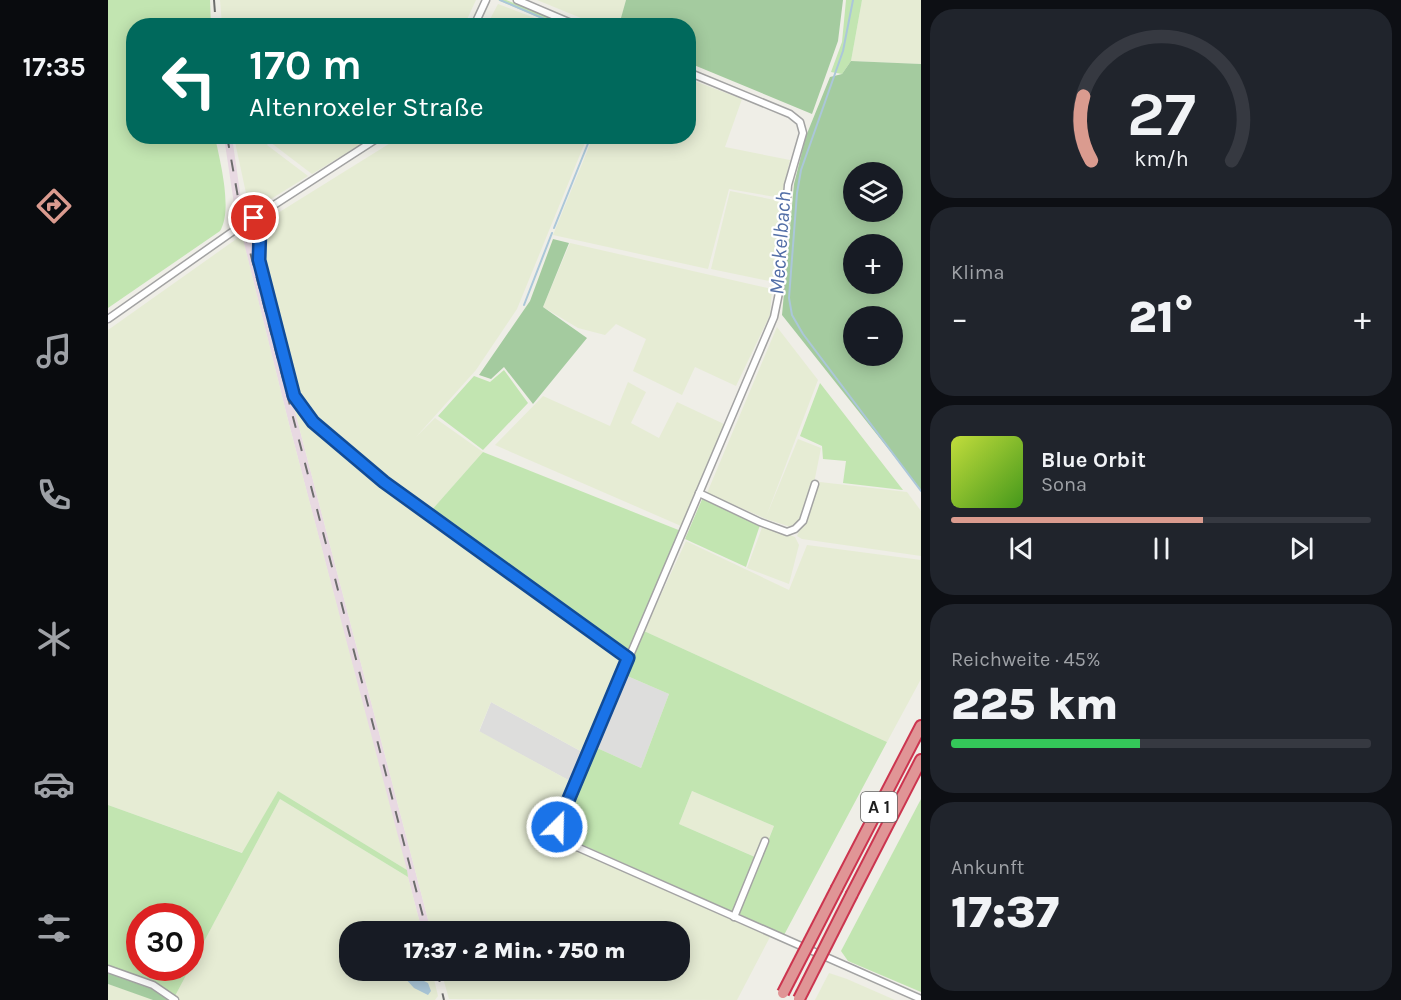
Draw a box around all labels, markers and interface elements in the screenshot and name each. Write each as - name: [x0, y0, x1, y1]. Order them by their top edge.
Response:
- text: 170 m: [249, 40, 362, 90]
- icon: left: [150, 42, 228, 120]
- text: 17:35: [23, 51, 85, 83]
- text: 27: [1127, 78, 1195, 151]
- text: Altenroxeler Straße: [249, 91, 484, 123]
- text: km/h: [1134, 146, 1188, 171]
- map controls: [843, 162, 903, 366]
- button: layers: [843, 162, 903, 222]
- icon: directions: [33, 185, 75, 227]
- water label: Meckelbach: [764, 190, 796, 296]
- pin: [228, 192, 279, 243]
- icon: arrive: [237, 201, 270, 234]
- button: +: [843, 234, 903, 294]
- text: Klima: [951, 261, 1004, 284]
- text: 21°: [1128, 291, 1194, 343]
- text: −: [951, 299, 968, 337]
- text: +: [1354, 299, 1371, 337]
- button: −: [843, 306, 903, 366]
- icon: music: [33, 330, 75, 372]
- text: Blue Orbit: [1041, 447, 1146, 473]
- text: Sona: [1041, 473, 1087, 496]
- icon: phone: [33, 474, 75, 516]
- icon: previous: [1005, 532, 1038, 565]
- icon: pause: [1145, 532, 1178, 565]
- icon: next: [1285, 532, 1318, 565]
- icon: climate: [33, 618, 75, 660]
- text: Reichweite · 45%: [951, 648, 1100, 671]
- text: 225 km: [951, 678, 1118, 730]
- icon: car: [33, 763, 75, 805]
- road number: A 1: [861, 792, 897, 822]
- position arrow: [525, 795, 589, 859]
- text: Ankunft: [951, 856, 1024, 879]
- text: 17:37: [951, 886, 1059, 938]
- speed limit sign: 30: [126, 903, 204, 981]
- icon: filters: [33, 907, 75, 949]
- text: 17:37 · 2 Min. · 750 m: [404, 938, 625, 964]

